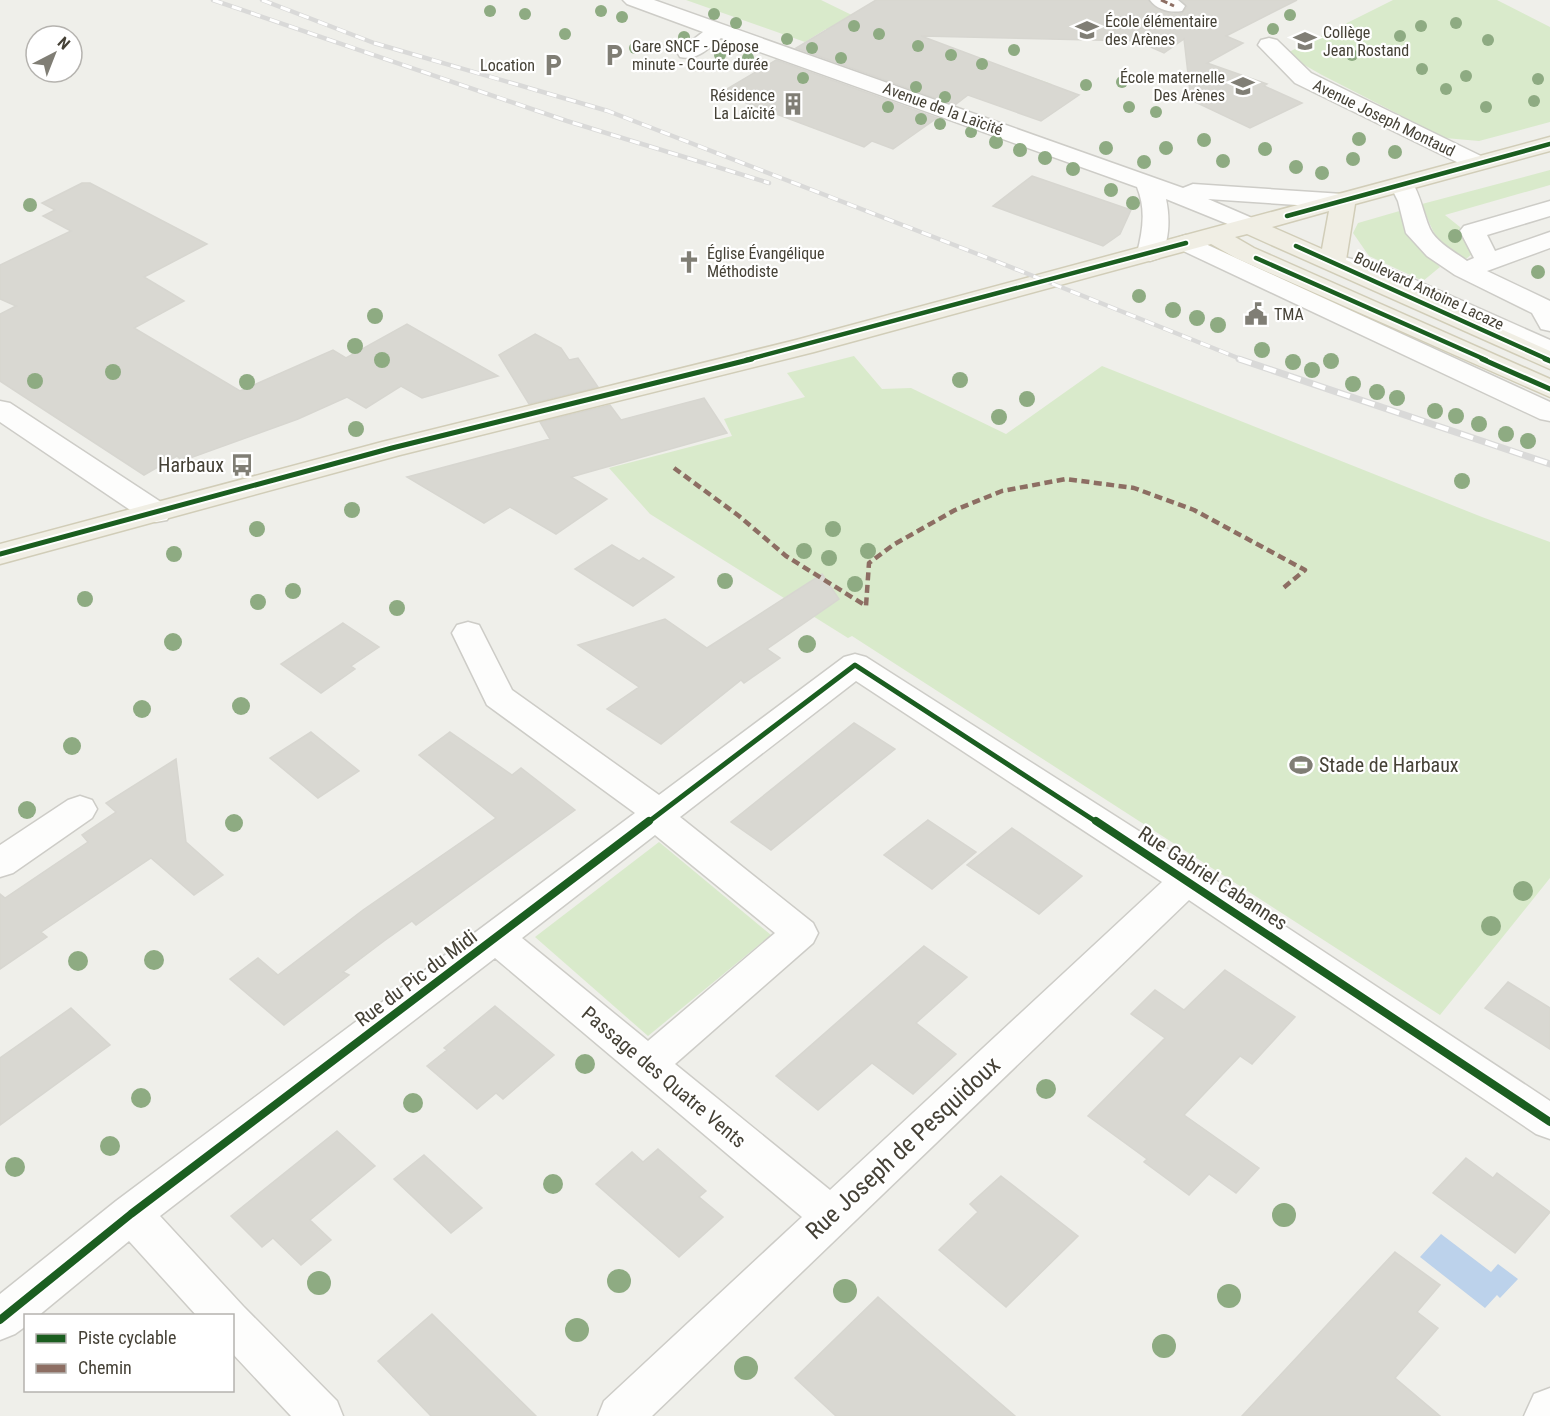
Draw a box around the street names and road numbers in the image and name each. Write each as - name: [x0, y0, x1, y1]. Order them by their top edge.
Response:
- street label: Avenue Joseph Montaud: [1310, 75, 1458, 161]
- street label: Avenue de la Laïcité: [880, 78, 1006, 140]
- street label: Boulevard Antoine Lacaze: [1351, 248, 1507, 334]
- street label: Rue Gabriel Cabannes: [1134, 821, 1292, 935]
- street label: Rue du Pic du Midi: [350, 924, 482, 1032]
- street label: Passage des Quatre Vents: [577, 1001, 751, 1153]
- street label: Rue Joseph de Pesquidoux: [800, 1051, 1006, 1245]

